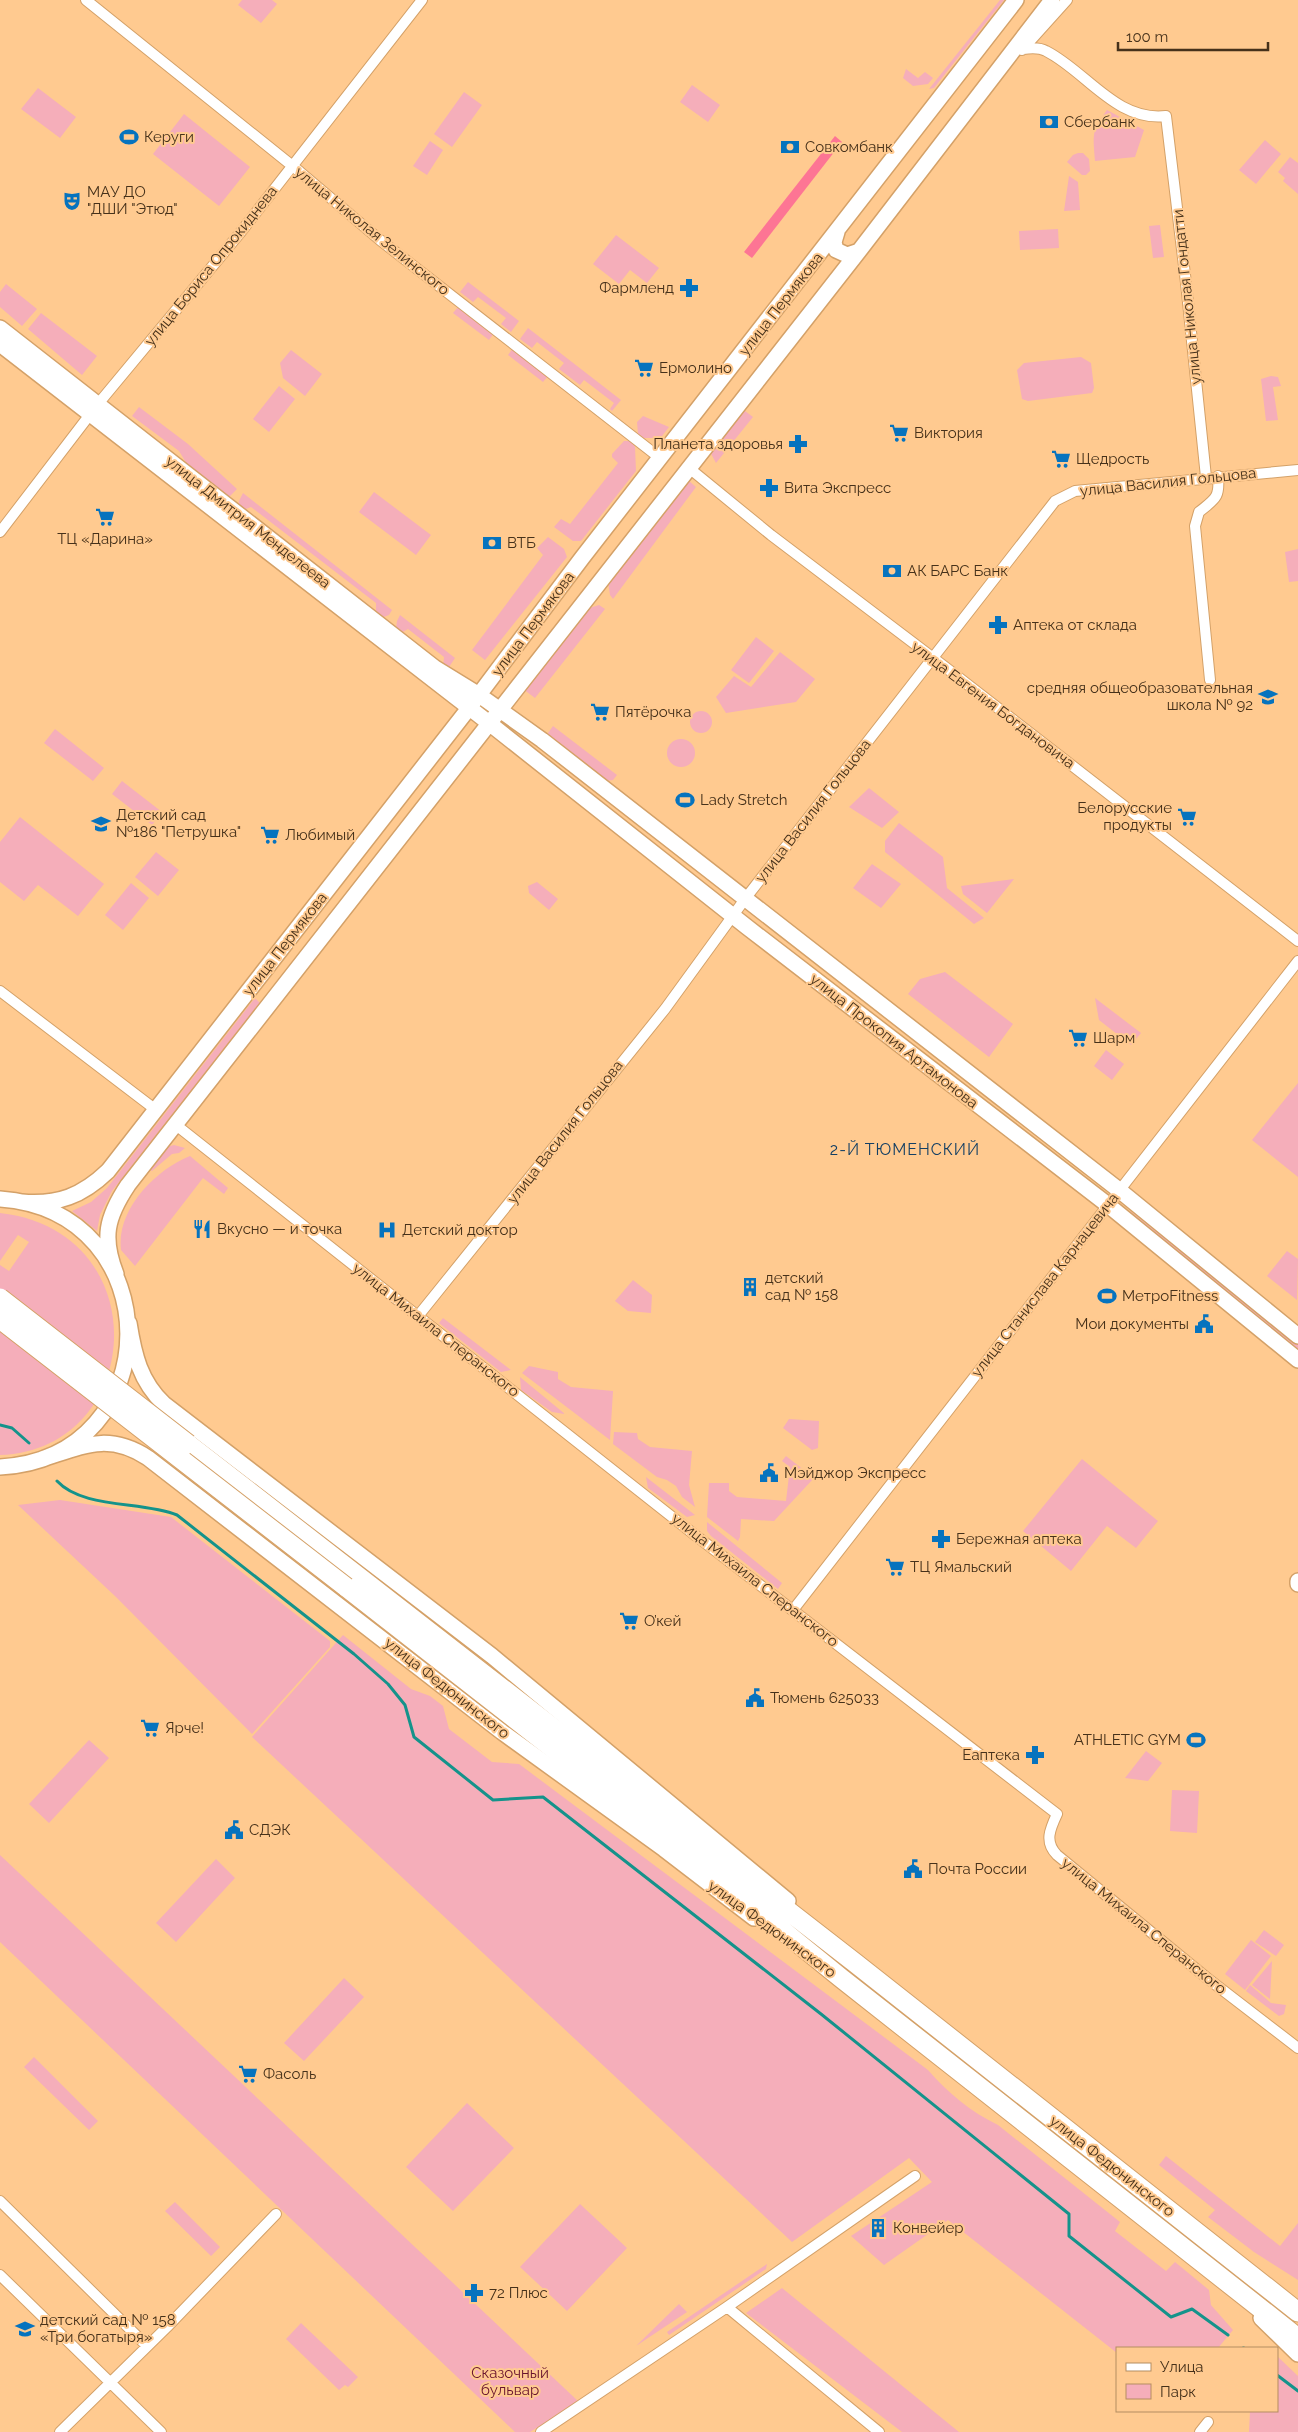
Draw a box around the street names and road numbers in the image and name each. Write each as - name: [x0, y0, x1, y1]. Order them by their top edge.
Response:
- street label: улица Николая Зелинского: [291, 163, 453, 299]
- street label: улица Бориса Опрокиднева: [141, 182, 281, 350]
- street label: улица Николая Гондатти: [1169, 208, 1205, 386]
- street label: улица Пермякова: [735, 249, 827, 359]
- street label: улица Дмитрия Менделеева: [162, 452, 334, 592]
- street label: улица Василия Гольцова: [1079, 464, 1257, 500]
- street label: улица Пермякова: [488, 568, 578, 680]
- street label: улица Евгения Богдановича: [908, 638, 1078, 772]
- street label: улица Василия Гольцова: [751, 736, 875, 886]
- street label: улица Пермякова: [239, 889, 331, 999]
- street label: улица Прокопия Артамонова: [806, 970, 982, 1112]
- street label: улица Василия Гольцова: [503, 1057, 627, 1207]
- street label: улица Станислава Карнацевича: [968, 1189, 1122, 1381]
- street label: улица Михаила Сперанского: [349, 1259, 523, 1401]
- street label: улица Михаила Сперанского: [668, 1509, 842, 1651]
- street label: улица Федюнинского: [381, 1634, 513, 1742]
- street label: улица Михаила Сперанского: [1058, 1854, 1230, 1998]
- street label: улица Федюнинского: [705, 1877, 839, 1981]
- street label: улица Федюнинского: [1046, 2112, 1178, 2220]

